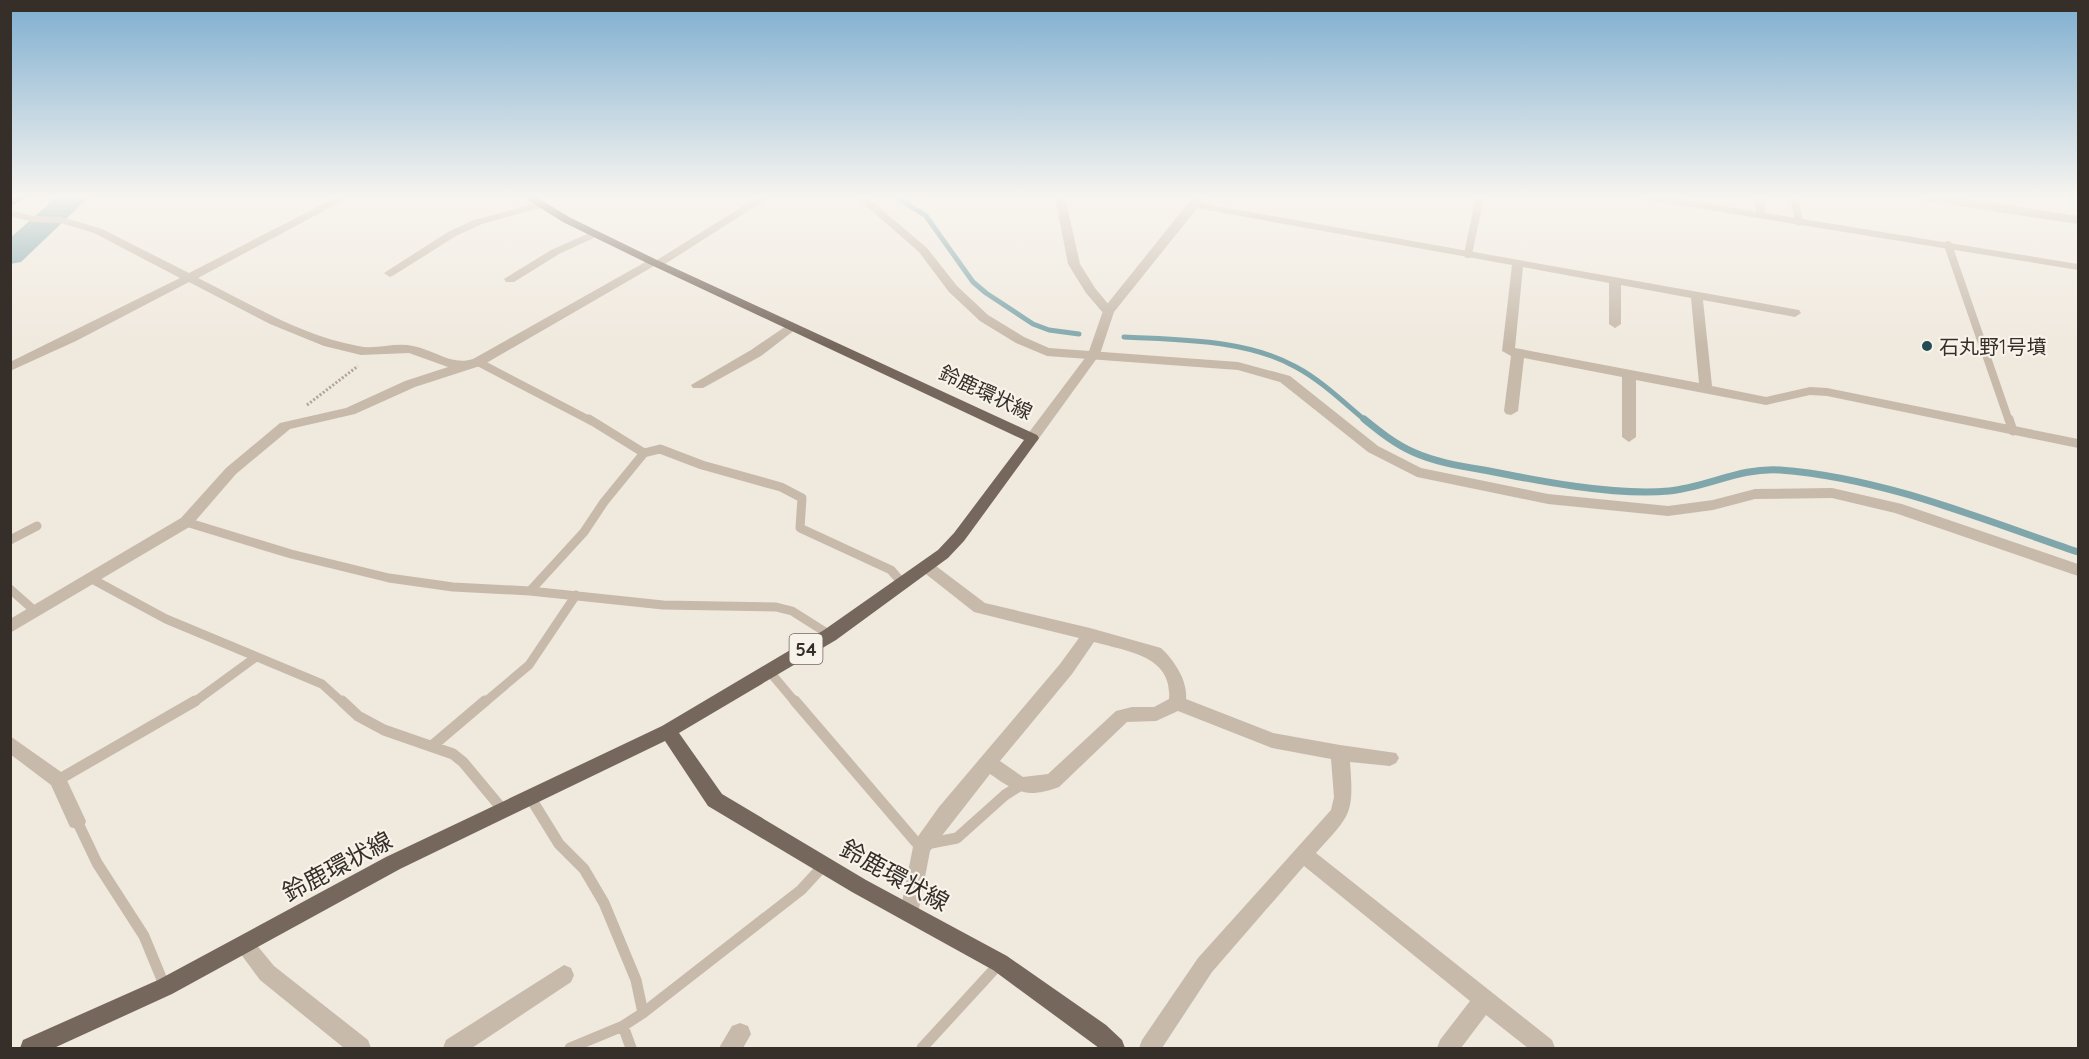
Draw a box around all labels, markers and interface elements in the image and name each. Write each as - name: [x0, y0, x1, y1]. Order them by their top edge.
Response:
- place label: 石丸野1号墳: [1939, 334, 2046, 359]
- marker: 石丸野1号墳: [1920, 339, 1934, 353]
- street label: 鈴鹿環状線: [935, 360, 1037, 424]
- road number: 54: [790, 634, 822, 664]
- street label: 鈴鹿環状線: [277, 825, 397, 907]
- street label: 鈴鹿環状線: [835, 833, 955, 917]

